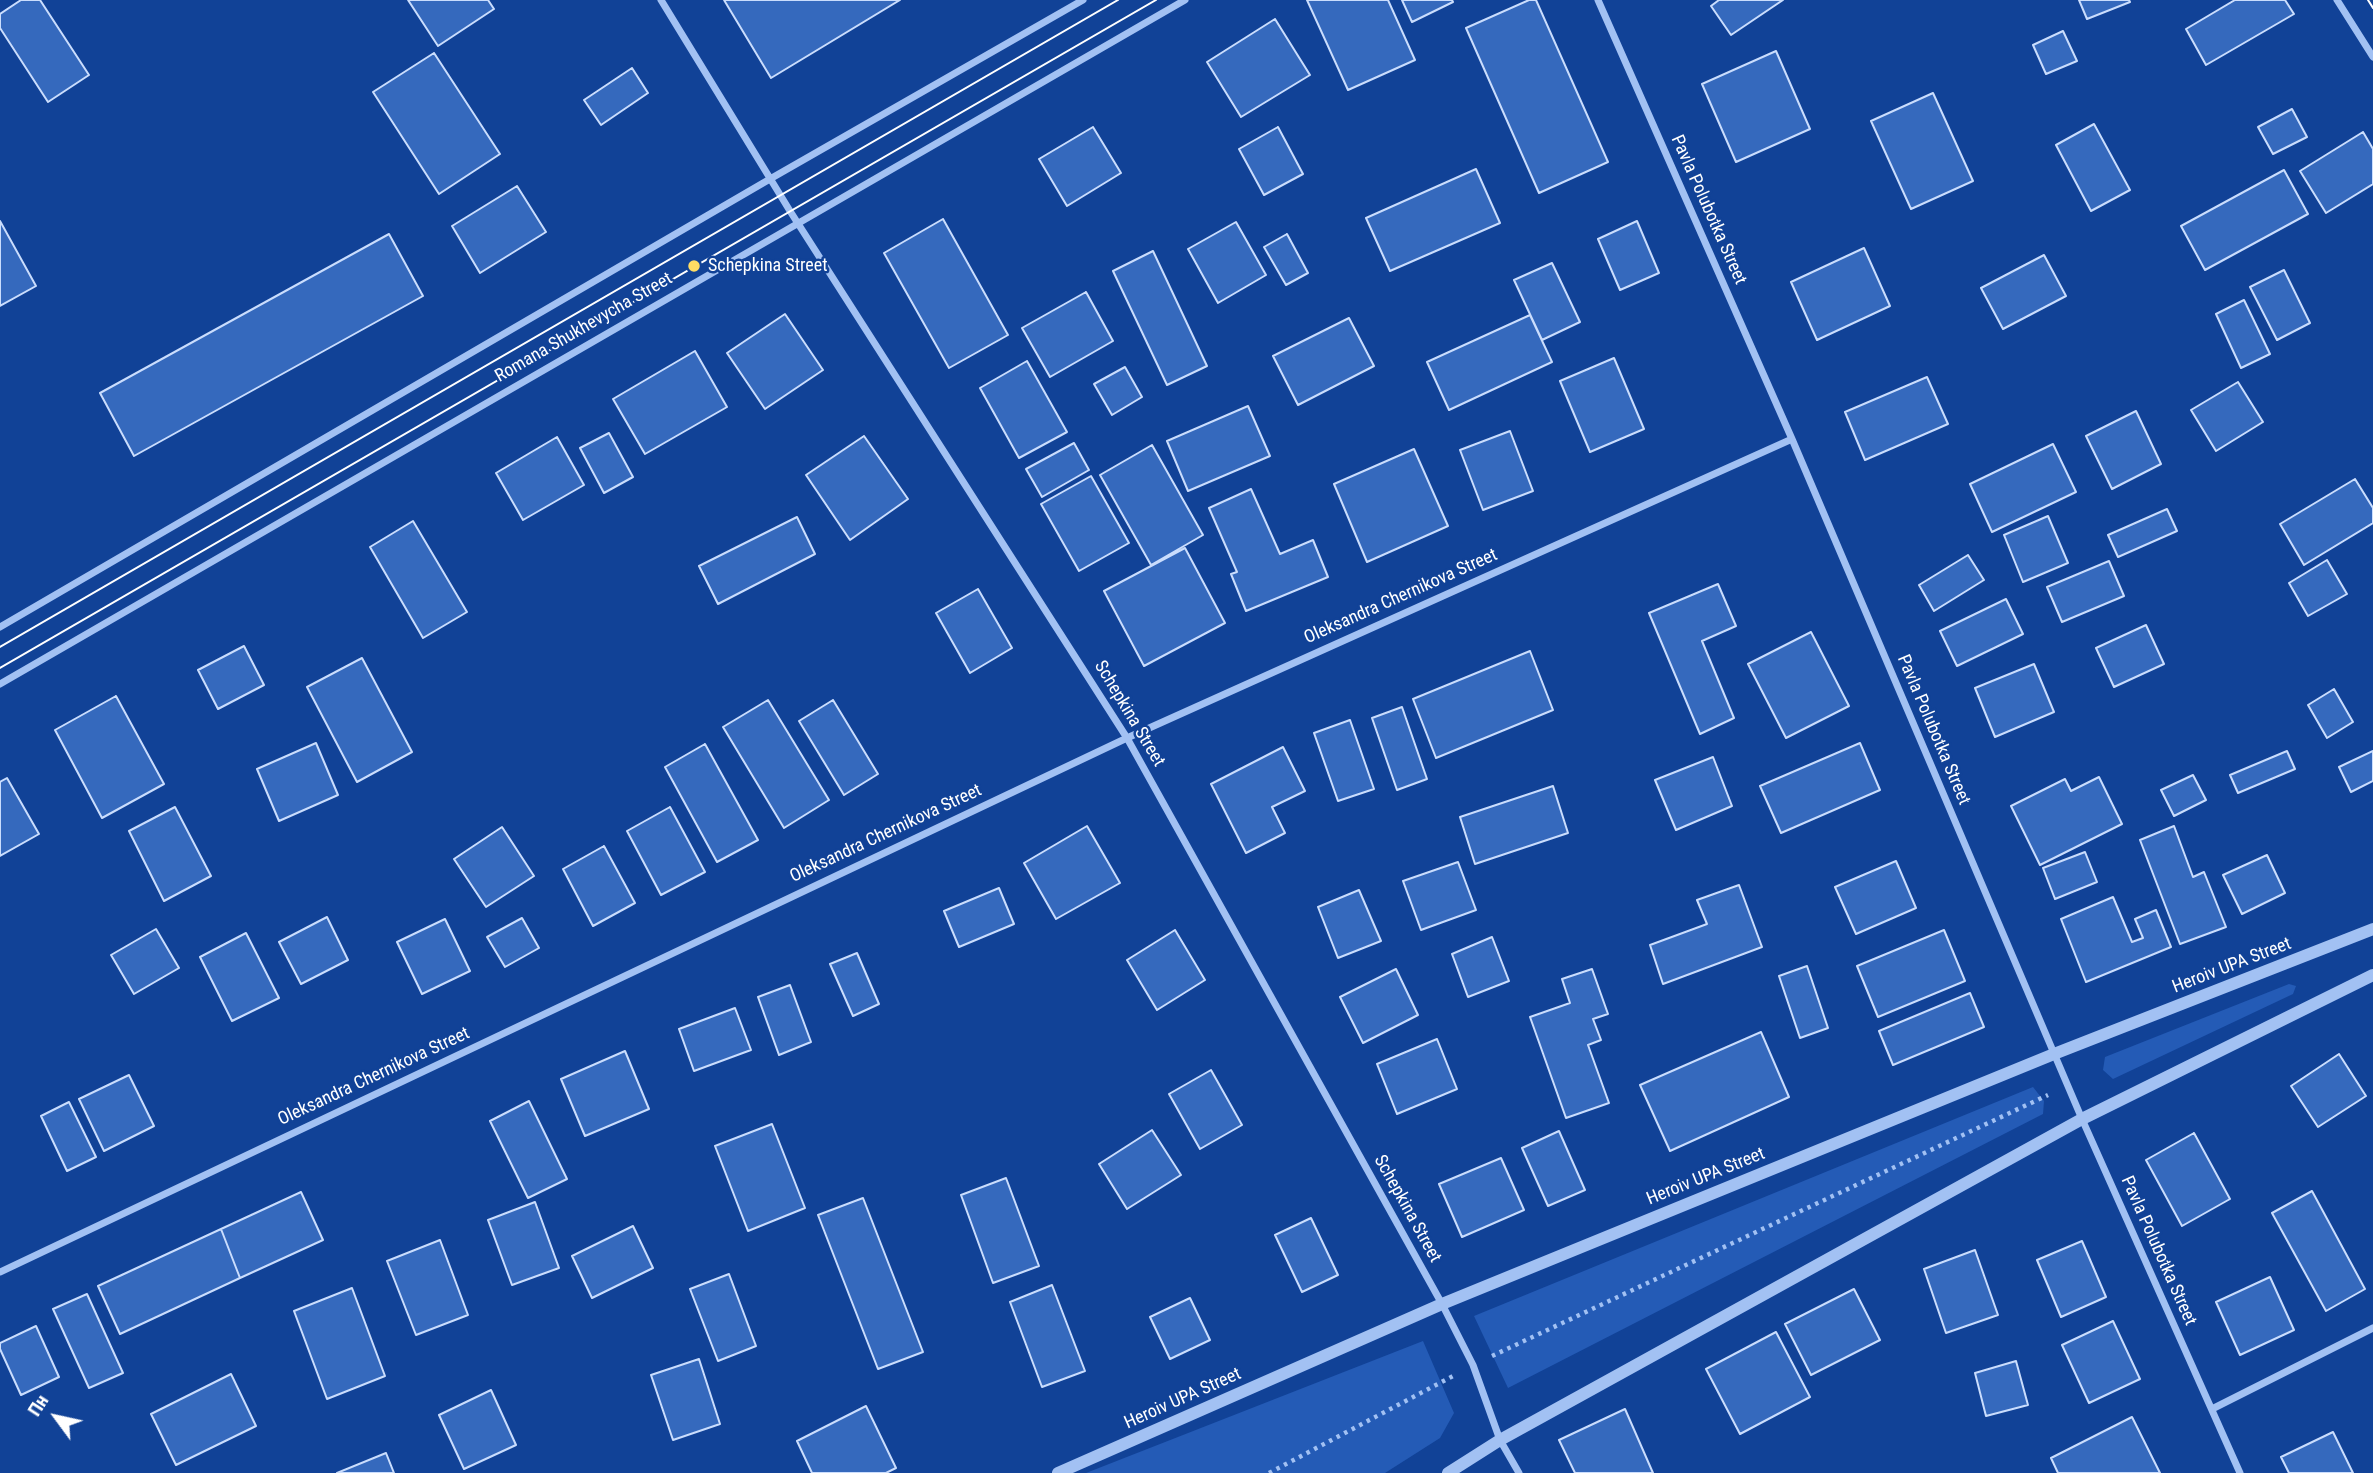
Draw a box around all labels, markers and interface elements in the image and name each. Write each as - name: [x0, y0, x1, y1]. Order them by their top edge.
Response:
- street label: Pavla Polubotka Street: [1665, 132, 1751, 288]
- place label: Schepkina Street: [708, 255, 828, 277]
- marker: Schepkina Street: [686, 258, 702, 274]
- street label: Romana Shukhevycha Street: [492, 268, 676, 388]
- street label: Oleksandra Chernikova Street: [1301, 545, 1501, 649]
- street label: Pavla Polubotka Street: [1892, 652, 1974, 808]
- street label: Schepkina Street: [1089, 657, 1169, 771]
- street label: Oleksandra Chernikova Street: [787, 780, 985, 888]
- street label: Heroiv UPA Street: [2170, 933, 2294, 999]
- street label: Oleksandra Chernikova Street: [275, 1023, 473, 1131]
- street label: Heroiv UPA Street: [1644, 1143, 1768, 1211]
- street label: Schepkina Street: [1369, 1151, 1445, 1267]
- street label: Pavla Polubotka Street: [2115, 1173, 2201, 1329]
- street label: Heroiv UPA Street: [1121, 1364, 1245, 1434]
- north arrow: [21, 1382, 91, 1452]
- text: Пн: [23, 1390, 53, 1420]

